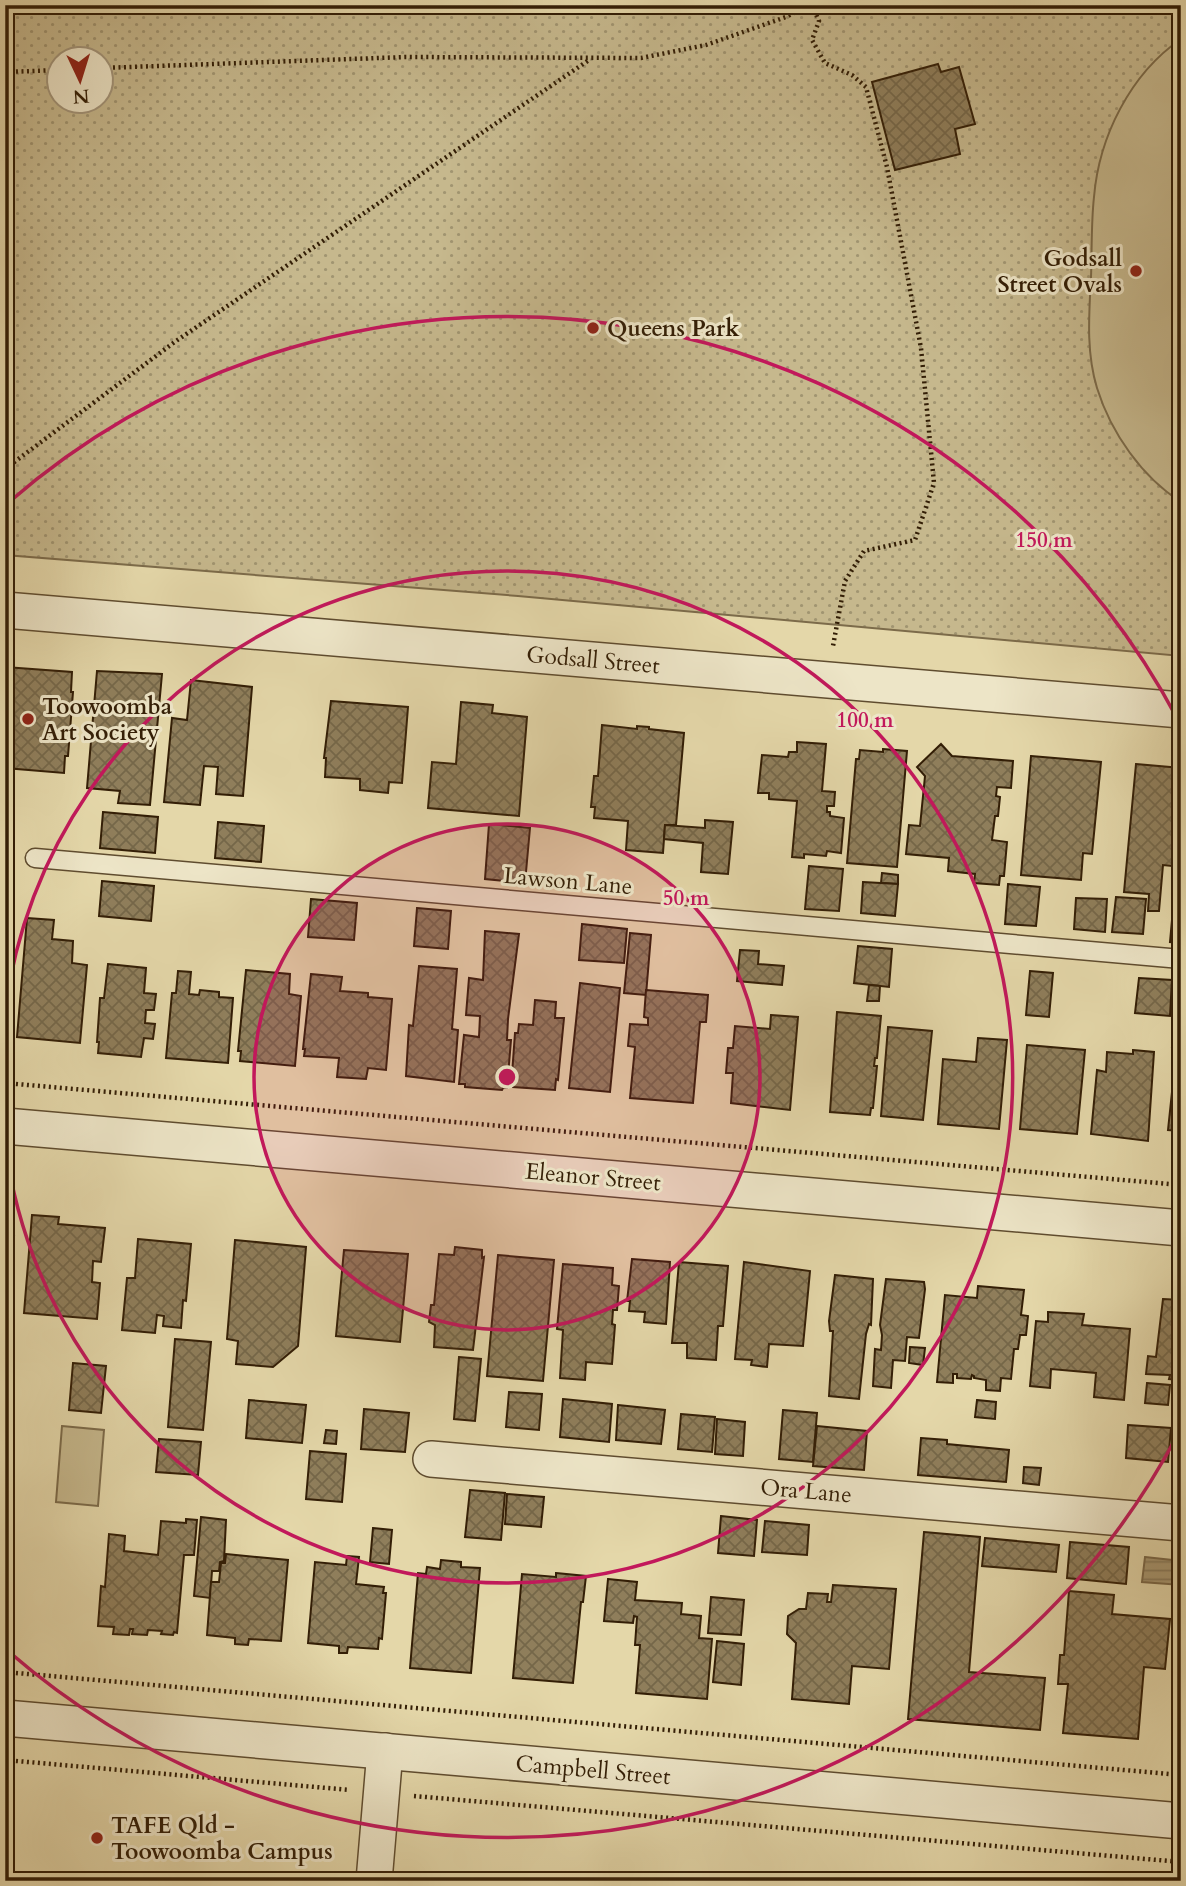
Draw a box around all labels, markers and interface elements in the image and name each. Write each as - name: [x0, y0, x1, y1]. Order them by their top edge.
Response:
- north arrow: [46, 46, 116, 116]
- text: N: [71, 82, 90, 110]
- place label: Godsall Street Ovals: [997, 243, 1122, 300]
- marker: Godsall Street Ovals: [1128, 263, 1144, 279]
- place label: Queens Park: [607, 313, 740, 344]
- marker: Queens Park: [585, 320, 601, 336]
- text: 150 m: [1015, 526, 1073, 555]
- street label: Godsall Street: [525, 639, 661, 681]
- place label: Toowoomba Art Society: [42, 691, 173, 748]
- text: 100 m: [836, 706, 894, 735]
- marker: Toowoomba Art Society: [20, 711, 36, 727]
- street label: Lawson Lane: [502, 860, 634, 902]
- text: 50 m: [663, 884, 710, 913]
- centre of rings: [495, 1065, 519, 1089]
- street label: Eleanor Street: [524, 1156, 662, 1198]
- street label: Ora Lane: [759, 1472, 853, 1510]
- street label: Campbell Street: [514, 1748, 672, 1792]
- place label: TAFE Qld - Toowoomba Campus: [111, 1810, 333, 1867]
- marker: TAFE Qld - Toowoomba Campus: [89, 1830, 105, 1846]

